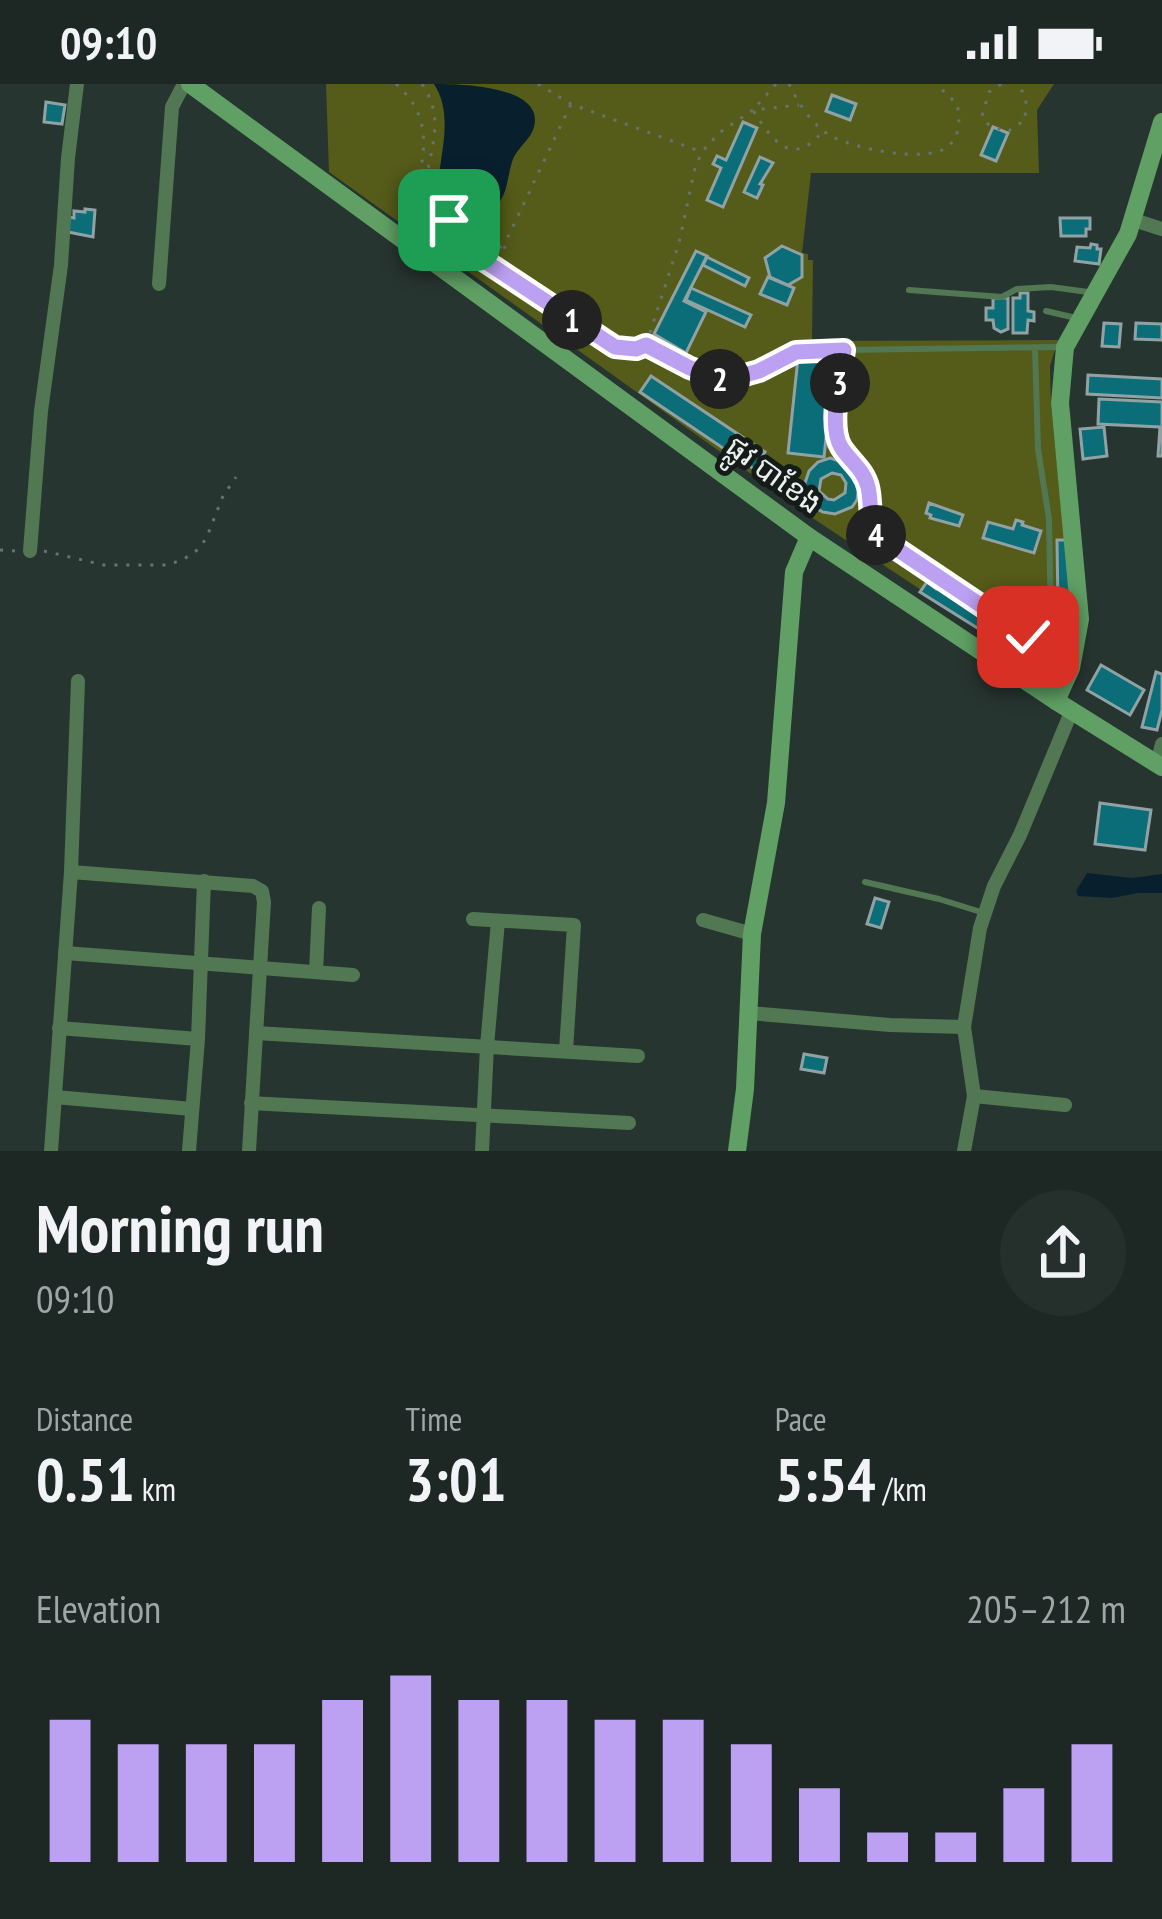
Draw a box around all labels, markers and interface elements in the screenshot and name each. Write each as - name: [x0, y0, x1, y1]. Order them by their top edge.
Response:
- text: 09:10: [60, 13, 157, 71]
- pin: [398, 169, 500, 271]
- icon: arrive: [416, 187, 482, 253]
- pin: 1: [542, 290, 602, 350]
- text: 1: [564, 298, 580, 341]
- pin: 2: [690, 349, 750, 409]
- pin: 3: [810, 353, 870, 413]
- text: 2: [712, 357, 728, 400]
- text: 3: [832, 361, 848, 404]
- street label: ផ្លូវ បាខែង: [714, 426, 831, 528]
- pin: 4: [846, 505, 906, 565]
- text: 4: [868, 513, 884, 556]
- pin: [977, 586, 1079, 688]
- icon: check: [995, 604, 1061, 670]
- text: Morning run: [36, 1185, 324, 1270]
- button: share: [1000, 1190, 1126, 1316]
- text: 09:10: [36, 1273, 114, 1324]
- text: Distance: [36, 1397, 133, 1440]
- text: Time: [405, 1397, 462, 1440]
- text: Pace: [775, 1397, 827, 1440]
- text: 0.51: [36, 1440, 135, 1518]
- text: 3:01: [405, 1440, 506, 1518]
- text: 5:54: [775, 1440, 876, 1518]
- text: km: [135, 1467, 176, 1510]
- text: /km: [876, 1467, 927, 1510]
- text: Elevation: [36, 1583, 161, 1634]
- text: 205–212 m: [966, 1583, 1126, 1634]

